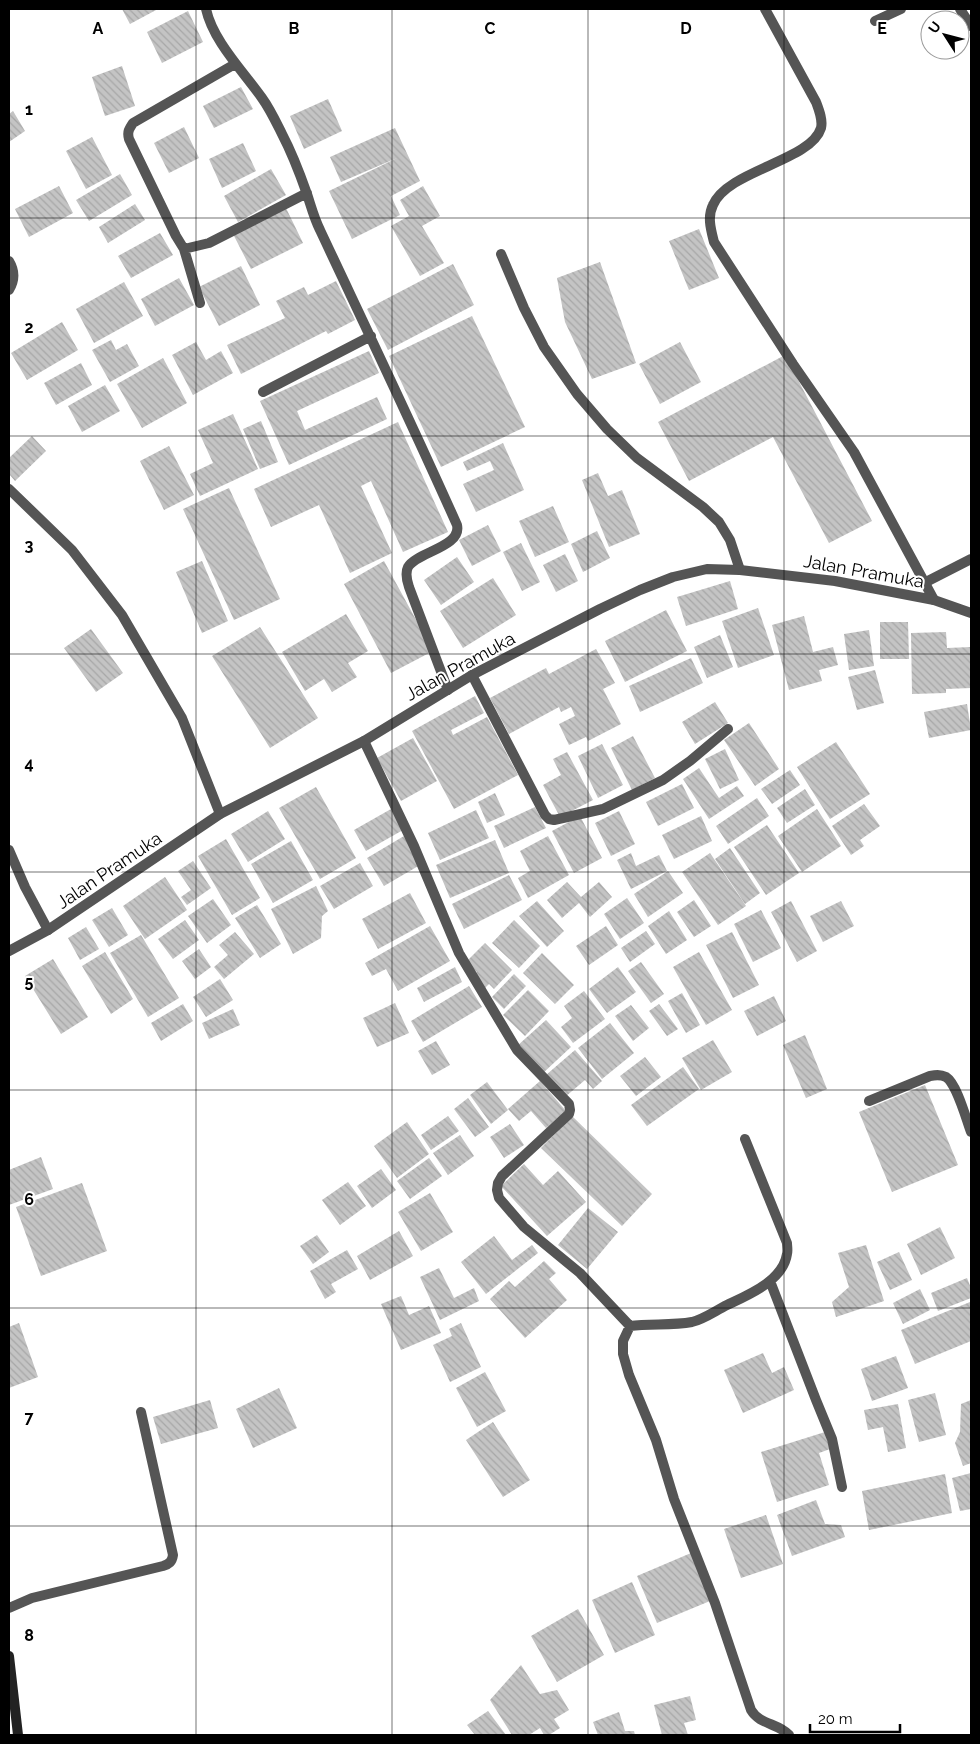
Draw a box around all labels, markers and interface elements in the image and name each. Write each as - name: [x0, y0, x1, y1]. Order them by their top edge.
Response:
- north arrow: [920, 10, 970, 60]
- text: U: [925, 18, 944, 36]
- text: A: [93, 19, 104, 38]
- text: B: [289, 19, 300, 38]
- text: C: [485, 19, 496, 38]
- text: D: [680, 19, 692, 38]
- text: E: [877, 19, 887, 38]
- text: 1: [25, 100, 33, 119]
- text: 2: [24, 318, 34, 337]
- text: 3: [25, 536, 34, 555]
- street label: Jalan Pramuka: [802, 550, 926, 592]
- street label: Jalan Pramuka: [402, 627, 518, 705]
- text: 4: [24, 754, 34, 773]
- street label: Jalan Pramuka: [53, 827, 165, 913]
- text: 5: [25, 972, 34, 991]
- text: 6: [24, 1190, 34, 1209]
- text: 7: [25, 1408, 34, 1427]
- text: 8: [24, 1626, 34, 1645]
- scale bar: [810, 1702, 900, 1734]
- text: 20 m: [818, 1710, 853, 1728]

